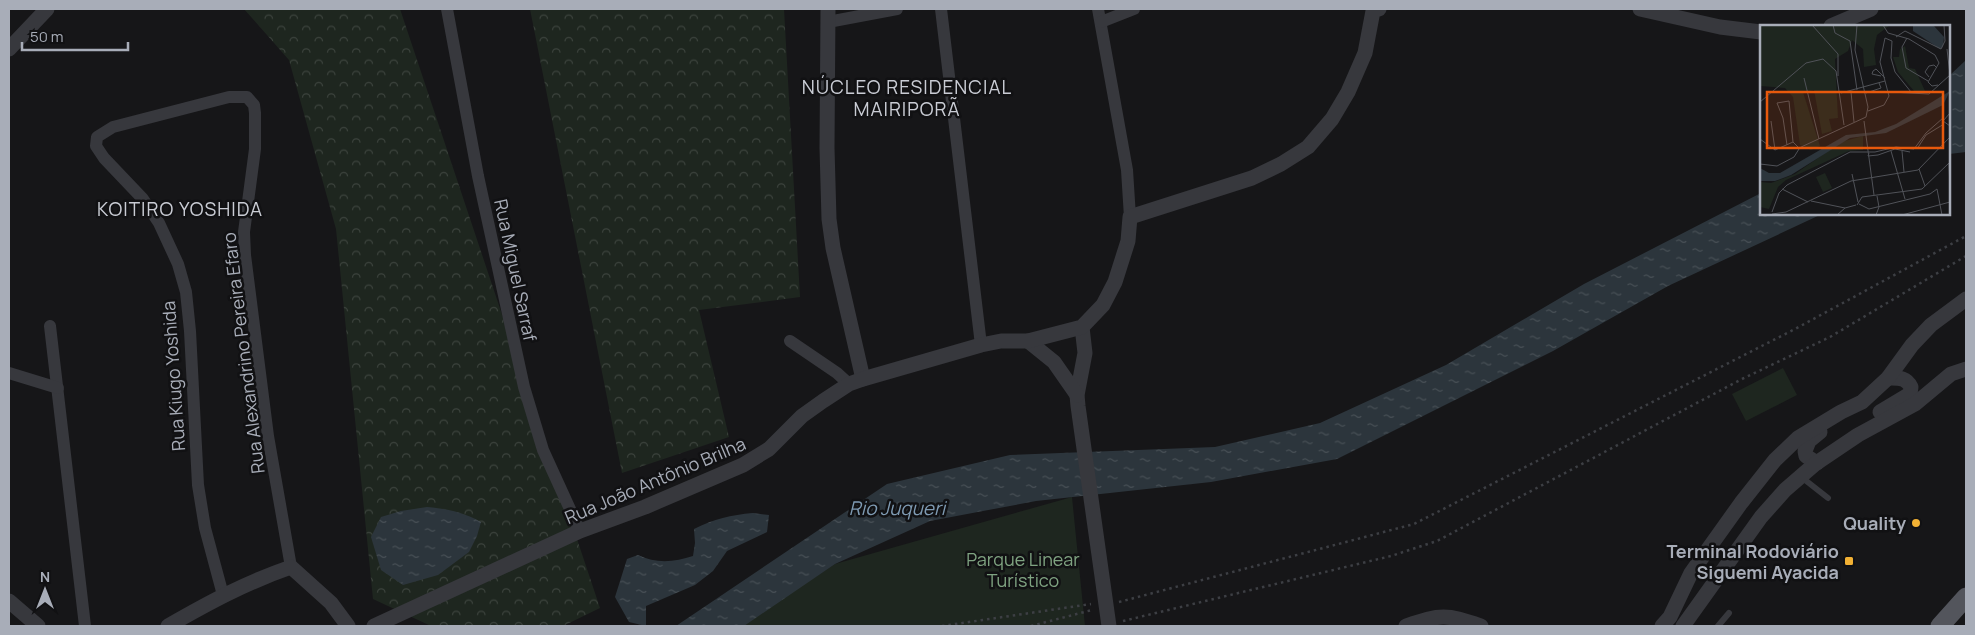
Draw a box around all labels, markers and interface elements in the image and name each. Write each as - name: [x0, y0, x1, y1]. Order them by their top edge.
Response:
- scale bar: [22, 20, 129, 52]
- inset map: [1760, 25, 1950, 215]
- text: 50 m: [30, 26, 64, 47]
- district label: NÚCLEO RESIDENCIAL MAIRIPORÃ: [802, 74, 1012, 122]
- district label: KOITIRO YOSHIDA: [97, 196, 263, 222]
- street label: Rua Miguel Sarraf: [489, 197, 543, 344]
- street label: Rua Alexandrino Pereira Efaro: [216, 231, 270, 475]
- street label: Rua Kiugo Yoshida: [156, 300, 190, 452]
- street label: Rua João Antônio Brilha: [561, 431, 749, 529]
- water label: Rio Juqueri: [849, 495, 948, 521]
- place label: Quality: [1843, 511, 1906, 535]
- marker: Quality: [1910, 517, 1922, 529]
- place label: Terminal Rodoviário Siguemi Ayacida: [1666, 539, 1839, 584]
- park label: Parque Linear Turístico: [966, 547, 1080, 592]
- marker: Terminal Rodoviário Siguemi Ayacida: [1843, 555, 1855, 567]
- north arrow: [20, 565, 70, 615]
- text: N: [40, 567, 50, 586]

